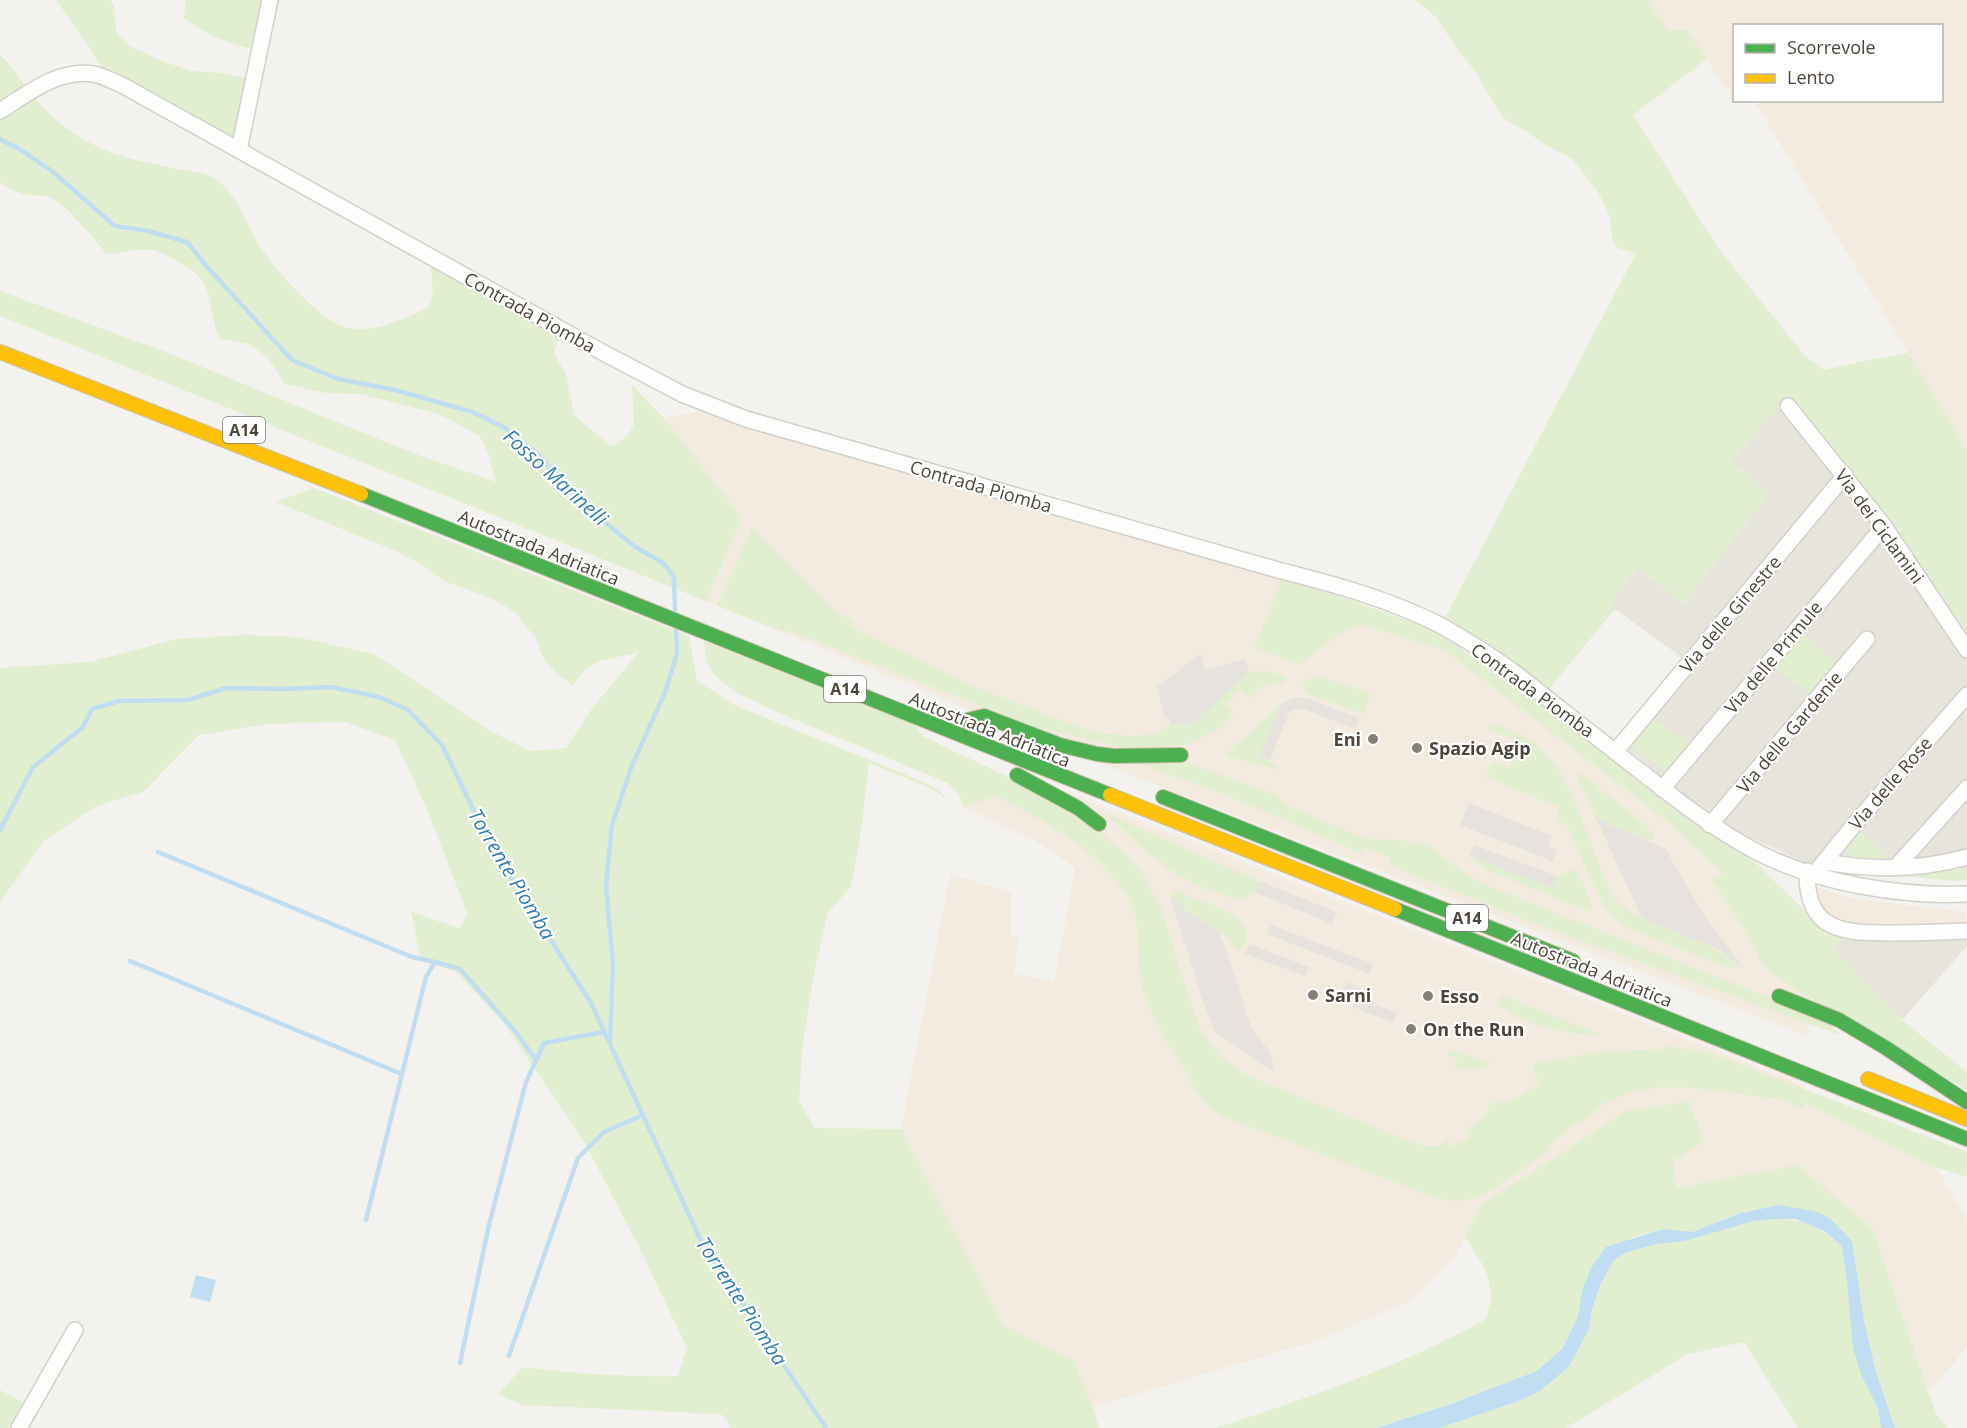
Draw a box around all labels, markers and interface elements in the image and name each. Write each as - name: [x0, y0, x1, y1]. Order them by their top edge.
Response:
- legend: [1733, 24, 1943, 102]
- text: Scorrevole: [1787, 35, 1876, 59]
- text: Lento: [1787, 65, 1835, 89]
- street label: Contrada Piomba: [460, 266, 600, 358]
- road number: A14: [223, 417, 265, 443]
- water label: Fosso Marinelli: [498, 423, 615, 532]
- street label: Contrada Piomba: [907, 454, 1055, 518]
- street label: Via dei Ciclamini: [1830, 464, 1930, 588]
- street label: Autostrada Adriatica: [455, 504, 623, 590]
- street label: Via delle Ginestre: [1674, 550, 1786, 678]
- street label: Via delle Primule: [1719, 596, 1827, 718]
- street label: Contrada Piomba: [1467, 637, 1599, 743]
- street label: Via delle Gardenie: [1731, 666, 1847, 798]
- road number: A14: [824, 676, 866, 702]
- street label: Autostrada Adriatica: [906, 686, 1074, 772]
- place label: Eni: [1334, 727, 1361, 751]
- marker: Eni: [1366, 732, 1380, 746]
- street label: Via delle Rose: [1843, 732, 1937, 834]
- place label: Spazio Agip: [1429, 736, 1531, 760]
- marker: Spazio Agip: [1410, 741, 1424, 755]
- water label: Torrente Piomba: [462, 804, 562, 944]
- road number: A14: [1446, 905, 1488, 931]
- street label: Autostrada Adriatica: [1508, 926, 1676, 1012]
- place label: Sarni: [1325, 983, 1371, 1007]
- place label: Esso: [1440, 984, 1479, 1008]
- marker: Sarni: [1306, 988, 1320, 1002]
- marker: Esso: [1421, 989, 1435, 1003]
- place label: On the Run: [1423, 1017, 1524, 1041]
- marker: On the Run: [1404, 1022, 1418, 1036]
- water label: Torrente Piomba: [690, 1232, 794, 1370]

